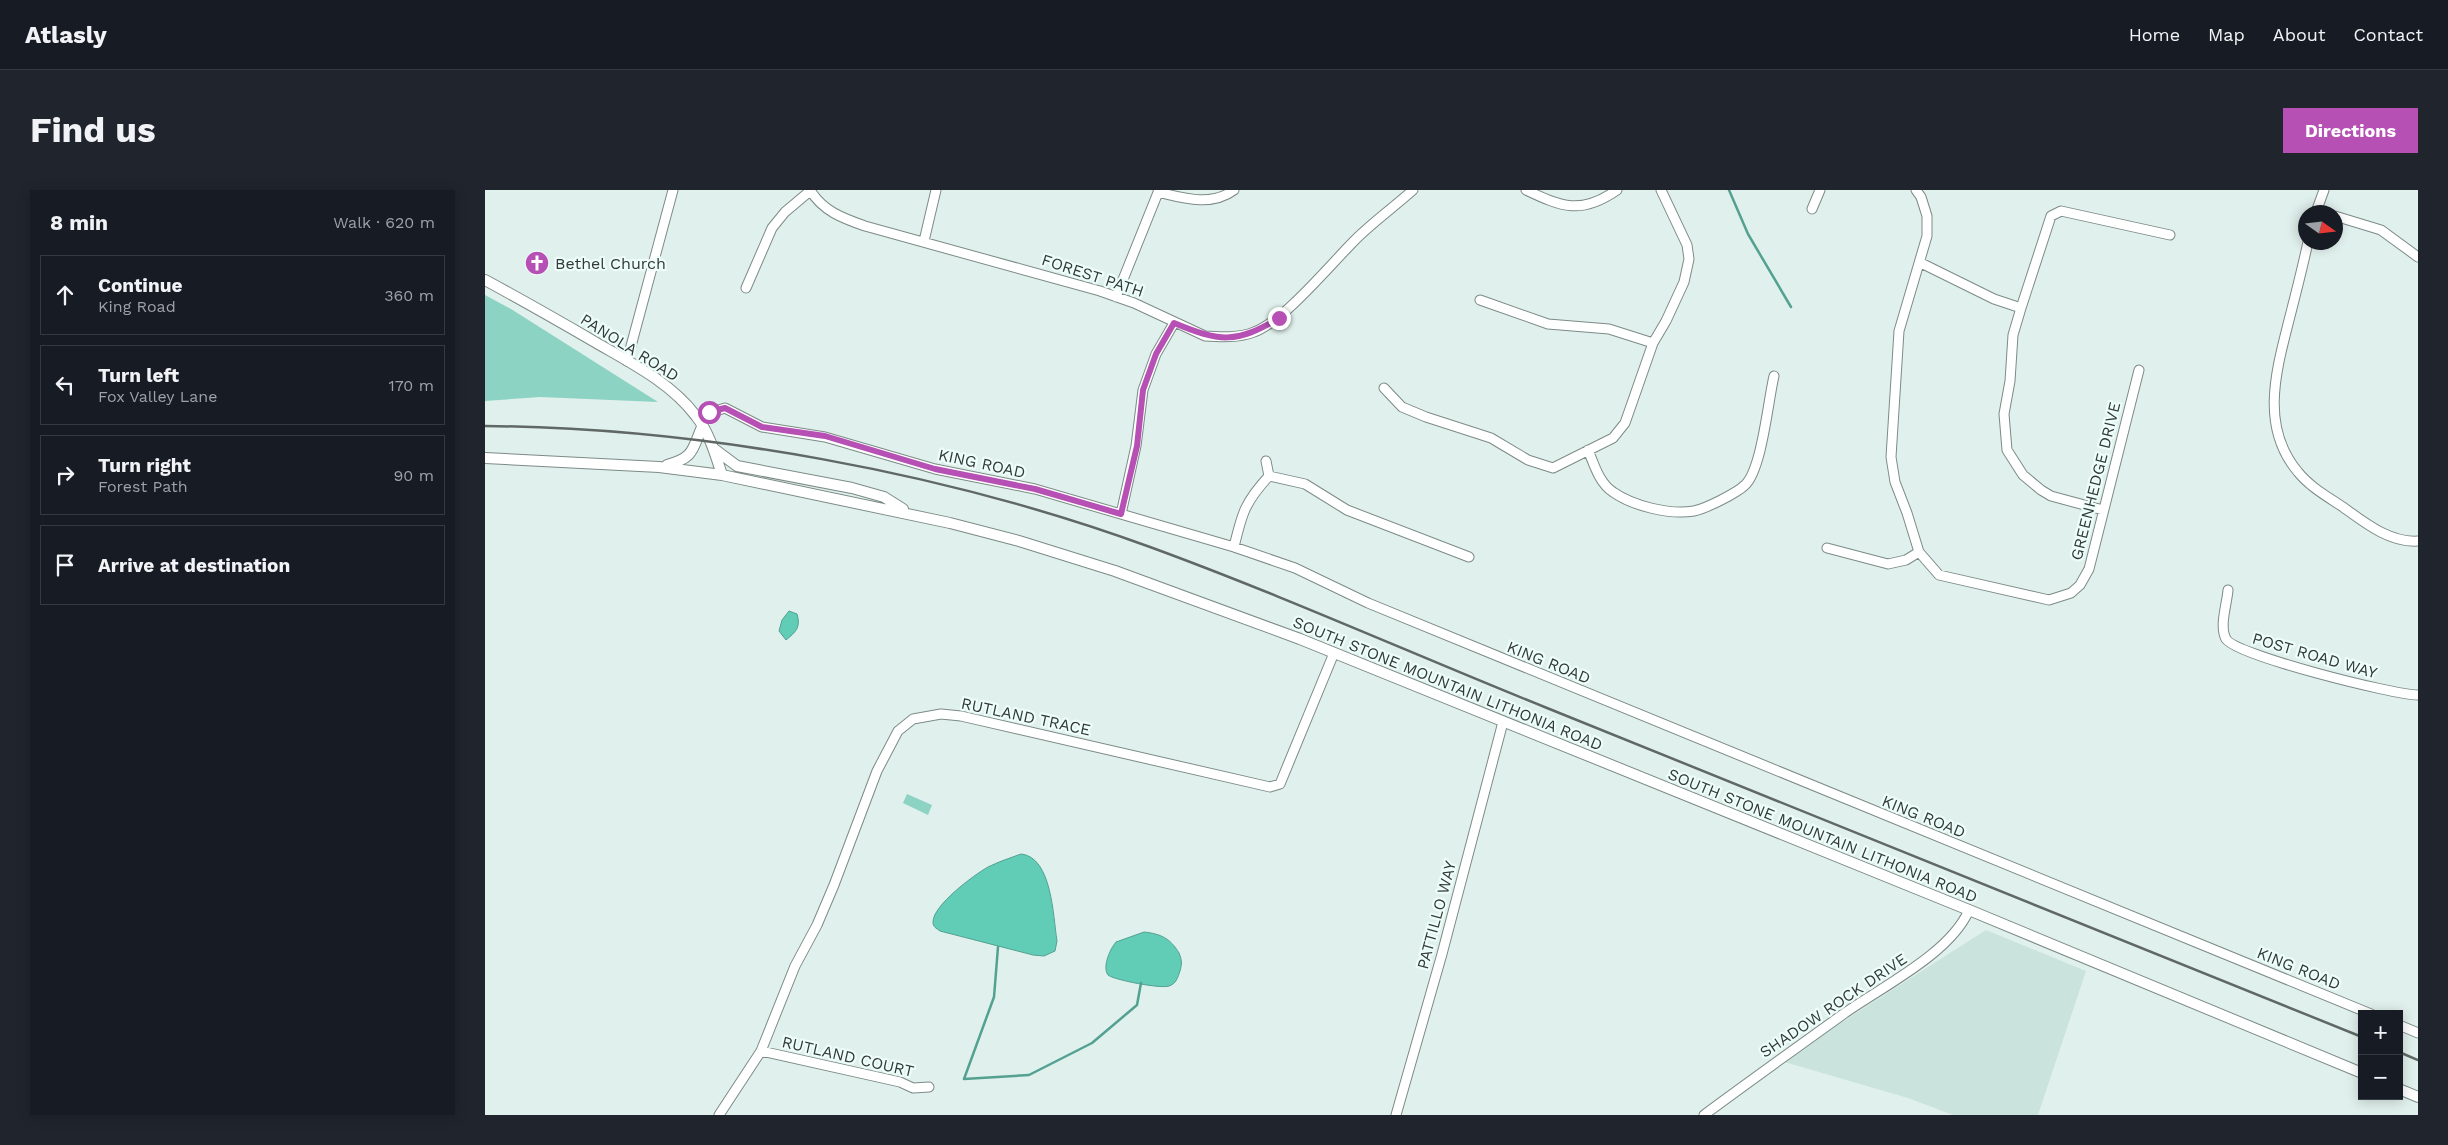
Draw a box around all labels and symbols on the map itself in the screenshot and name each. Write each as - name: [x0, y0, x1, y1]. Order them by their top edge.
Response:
- north arrow: [2298, 205, 2343, 250]
- church icon: Bethel Church: [524, 250, 550, 276]
- street label: FOREST PATH: [1039, 250, 1146, 301]
- place label: Bethel Church: [555, 254, 666, 273]
- route end: [1268, 307, 1291, 330]
- street label: PANOLA ROAD: [577, 310, 682, 385]
- street label: GREENHEDGE DRIVE: [2067, 400, 2124, 562]
- route start: [698, 401, 721, 424]
- street label: KING ROAD: [937, 445, 1027, 482]
- street label: SOUTH STONE MOUNTAIN LITHONIA ROAD: [1290, 612, 1605, 754]
- street label: POST ROAD WAY: [2250, 629, 2379, 682]
- street label: KING ROAD: [1504, 637, 1593, 688]
- street label: RUTLAND TRACE: [959, 693, 1092, 739]
- street label: SOUTH STONE MOUNTAIN LITHONIA ROAD: [1665, 764, 1980, 906]
- street label: KING ROAD: [1879, 791, 1968, 842]
- street label: PATTILLO WAY: [1413, 859, 1460, 971]
- street label: KING ROAD: [2254, 943, 2343, 994]
- street label: SHADOW ROCK DRIVE: [1756, 949, 1910, 1062]
- street label: RUTLAND COURT: [780, 1032, 916, 1081]

